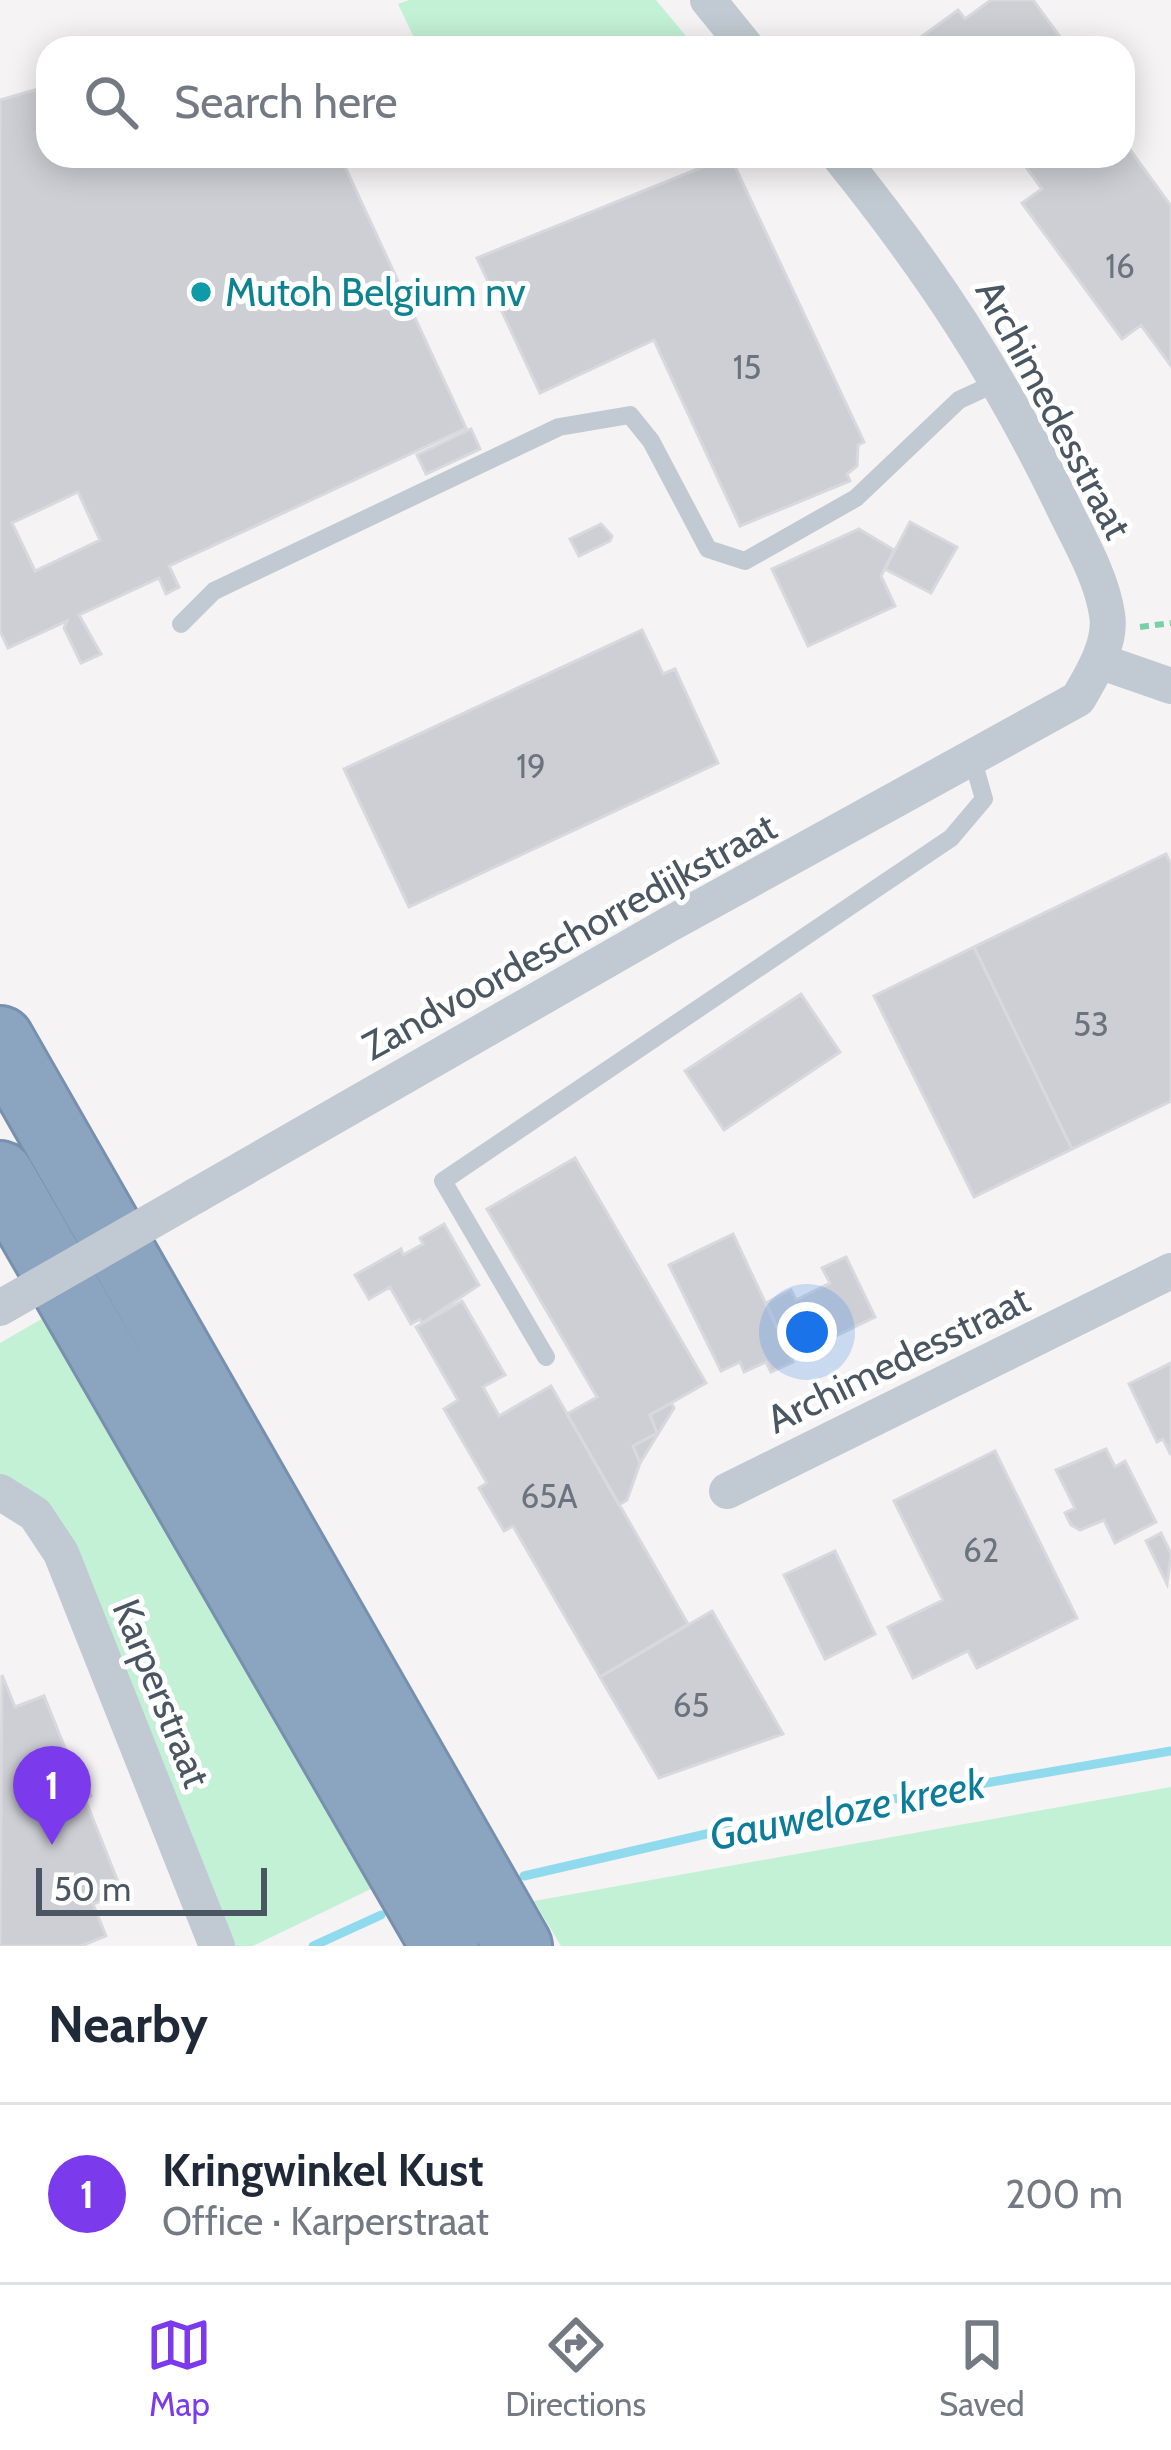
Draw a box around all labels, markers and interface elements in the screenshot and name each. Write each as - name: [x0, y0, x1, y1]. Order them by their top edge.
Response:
- search box: [36, 36, 1135, 168]
- icon: search: [78, 69, 144, 135]
- text: Search here: [174, 75, 398, 129]
- house number: 16: [1105, 246, 1135, 286]
- place label: Mutoh Belgium nv: [225, 268, 526, 316]
- street label: Archimedesstraat: [966, 271, 1142, 547]
- marker: Mutoh Belgium nv: [188, 279, 214, 305]
- house number: 15: [733, 347, 761, 387]
- house number: 19: [516, 746, 546, 786]
- street label: Zandvoordeschorredijkstraat: [354, 802, 784, 1070]
- house number: 53: [1073, 1004, 1109, 1044]
- street label: Archimedesstraat: [759, 1275, 1037, 1443]
- your location: [777, 1302, 837, 1362]
- house number: 65A: [521, 1476, 578, 1516]
- house number: 62: [963, 1530, 999, 1570]
- street label: Karperstraat: [103, 1592, 221, 1794]
- house number: 65: [673, 1685, 709, 1725]
- pin: 1: [13, 1746, 91, 1845]
- water label: Gauweloze kreek: [705, 1757, 990, 1861]
- scale bar: [36, 1862, 267, 1915]
- text: 50 m: [54, 1869, 131, 1909]
- text: Nearby: [48, 1993, 208, 2055]
- text: Kringwinkel Kust: [162, 2143, 484, 2197]
- text: 1: [80, 2170, 94, 2218]
- text: 200 m: [1005, 2170, 1123, 2218]
- text: Office · Karperstraat: [162, 2197, 489, 2245]
- tab: Map: [146, 2312, 212, 2424]
- tab: Directions: [505, 2312, 646, 2424]
- tab: Saved: [939, 2312, 1025, 2424]

